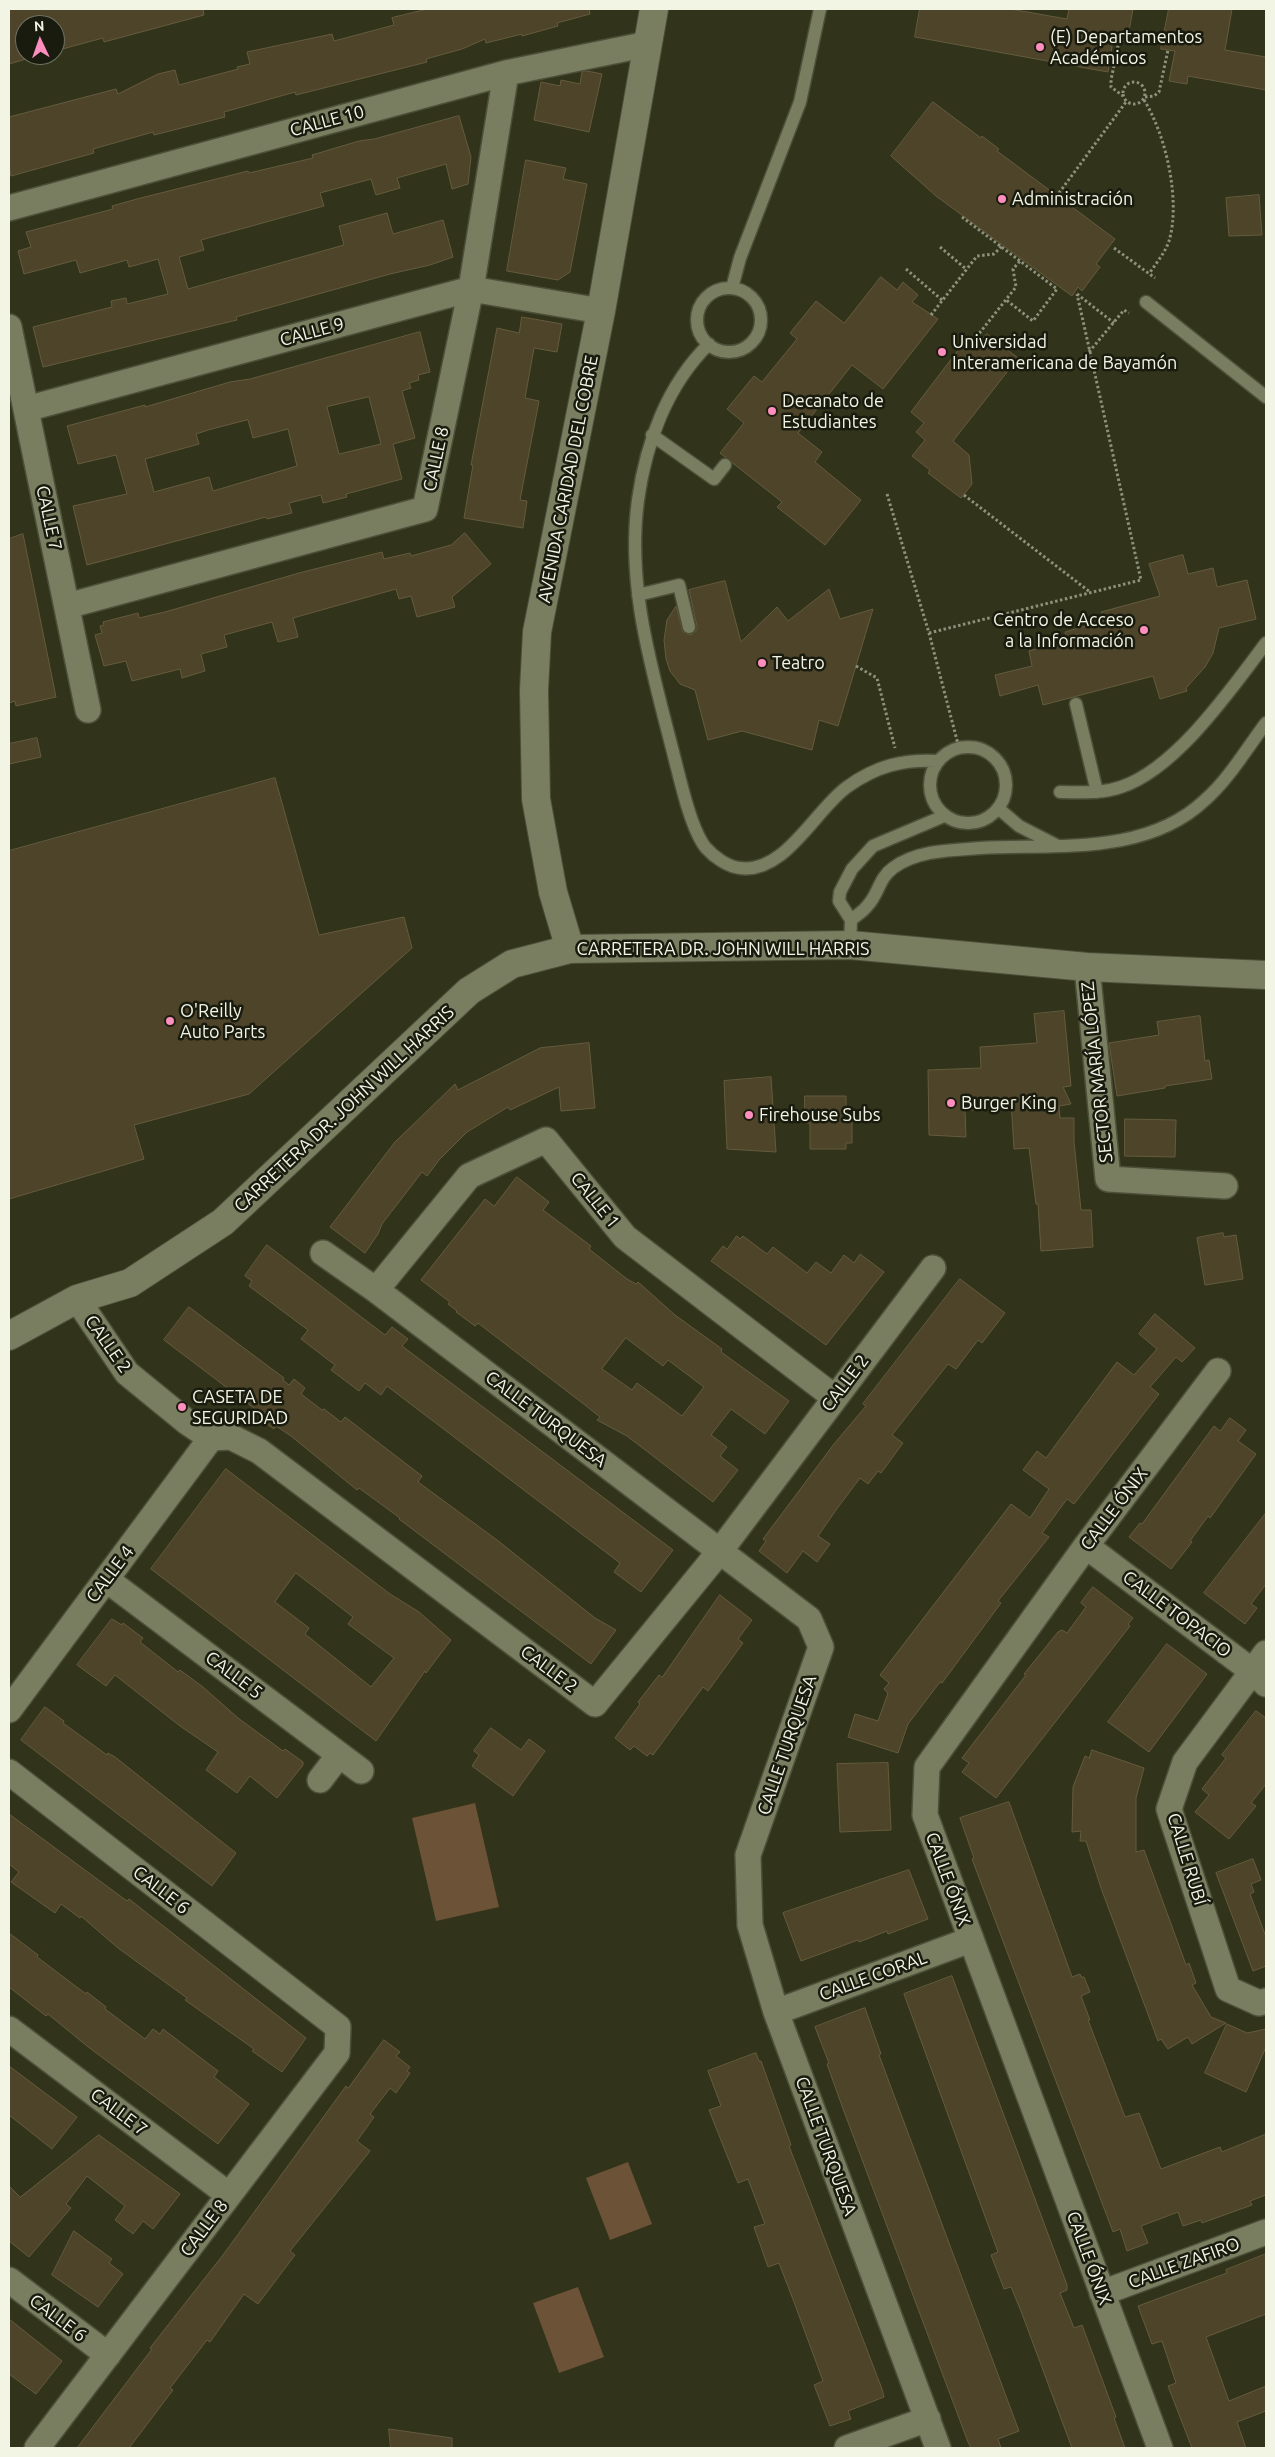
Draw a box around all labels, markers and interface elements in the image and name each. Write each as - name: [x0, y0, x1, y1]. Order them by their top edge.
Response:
- north arrow: [15, 15, 65, 65]
- text: N: [34, 18, 45, 34]
- place label: (E) Departamentos Académicos: [1050, 26, 1202, 68]
- marker: (E) Departamentos Académicos: [1034, 41, 1046, 53]
- street label: CALLE 10: [288, 101, 366, 141]
- place label: Administración: [1012, 188, 1133, 210]
- marker: Administración: [996, 193, 1008, 205]
- street label: CALLE 9: [277, 313, 347, 351]
- place label: Universidad Interamericana de Bayamón: [952, 331, 1177, 374]
- marker: Universidad Interamericana de Bayamón: [936, 346, 948, 358]
- street label: AVENIDA CARIDAD DEL COBRE: [533, 353, 603, 605]
- place label: Decanato de Estudiantes: [782, 390, 884, 432]
- marker: Decanato de Estudiantes: [766, 405, 778, 417]
- street label: CALLE 8: [419, 425, 453, 493]
- street label: CALLE 7: [32, 484, 66, 552]
- place label: Centro de Acceso a la Información: [993, 609, 1134, 652]
- marker: Centro de Acceso a la Información: [1138, 624, 1150, 636]
- place label: Teatro: [772, 652, 825, 674]
- marker: Teatro: [756, 657, 768, 669]
- street label: CARRETERA DR. JOHN WILL HARRIS: [577, 938, 869, 960]
- street label: SECTOR MARÍA LÓPEZ: [1077, 980, 1117, 1164]
- place label: O'Reilly Auto Parts: [180, 1000, 265, 1042]
- street label: CARRETERA DR. JOHN WILL HARRIS: [230, 1001, 458, 1217]
- marker: O'Reilly Auto Parts: [164, 1015, 176, 1027]
- place label: Burger King: [961, 1092, 1057, 1114]
- marker: Burger King: [945, 1097, 957, 1109]
- place label: Firehouse Subs: [759, 1104, 881, 1126]
- marker: Firehouse Subs: [743, 1109, 755, 1121]
- street label: CALLE 1: [566, 1168, 624, 1232]
- street label: CALLE 2: [80, 1311, 136, 1377]
- street label: CALLE 2: [817, 1350, 873, 1416]
- street label: CALLE TURQUESA: [481, 1366, 611, 1472]
- place label: CASETA DE SEGURIDAD: [192, 1386, 288, 1428]
- marker: CASETA DE SEGURIDAD: [176, 1401, 188, 1413]
- street label: CALLE ÓNIX: [1076, 1463, 1152, 1555]
- street label: CALLE 4: [82, 1541, 138, 1607]
- street label: CALLE TOPACIO: [1118, 1566, 1236, 1662]
- street label: CALLE 2: [516, 1641, 582, 1697]
- street label: CALLE 5: [201, 1647, 267, 1703]
- street label: CALLE TURQUESA: [753, 1672, 821, 1818]
- street label: CALLE RUBÍ: [1163, 1810, 1211, 1908]
- street label: CALLE ÓNIX: [921, 1829, 975, 1929]
- street label: CALLE 6: [128, 1861, 194, 1919]
- street label: CALLE CORAL: [816, 1947, 930, 2005]
- street label: CALLE TURQUESA: [791, 2073, 861, 2219]
- street label: CALLE 7: [86, 2084, 152, 2140]
- street label: CALLE 8: [176, 2195, 232, 2261]
- street label: CALLE ÓNIX: [1062, 2208, 1116, 2308]
- street label: CALLE ZAFIRO: [1125, 2233, 1243, 2293]
- street label: CALLE 6: [25, 2290, 91, 2346]

